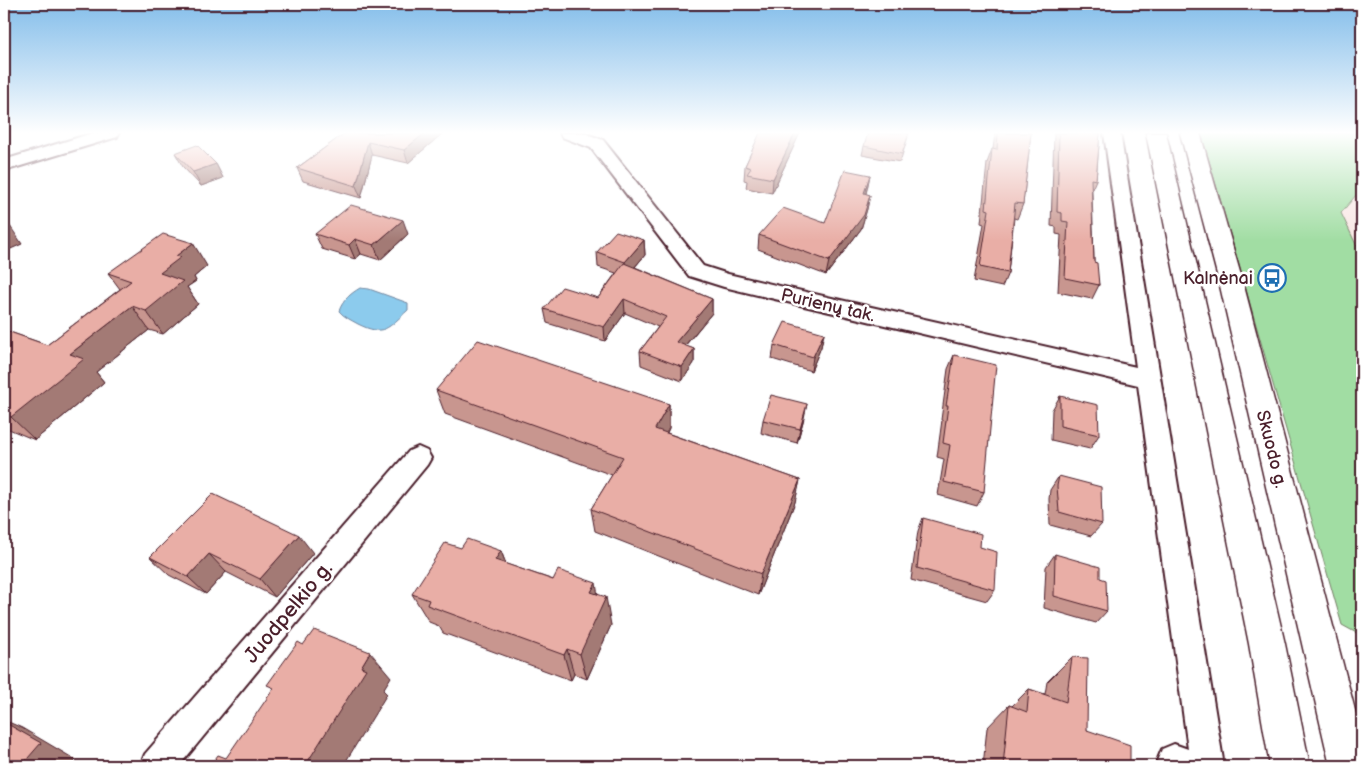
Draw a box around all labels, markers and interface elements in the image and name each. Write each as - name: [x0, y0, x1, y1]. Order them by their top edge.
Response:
- bus stop icon: Kalnėnai: [1257, 263, 1287, 293]
- place label: Kalnėnai: [1183, 268, 1253, 289]
- street label: Purienų tak.: [779, 284, 877, 327]
- street label: Skuodo g.: [1252, 408, 1291, 490]
- street label: Juodpelkio g.: [239, 556, 338, 668]

